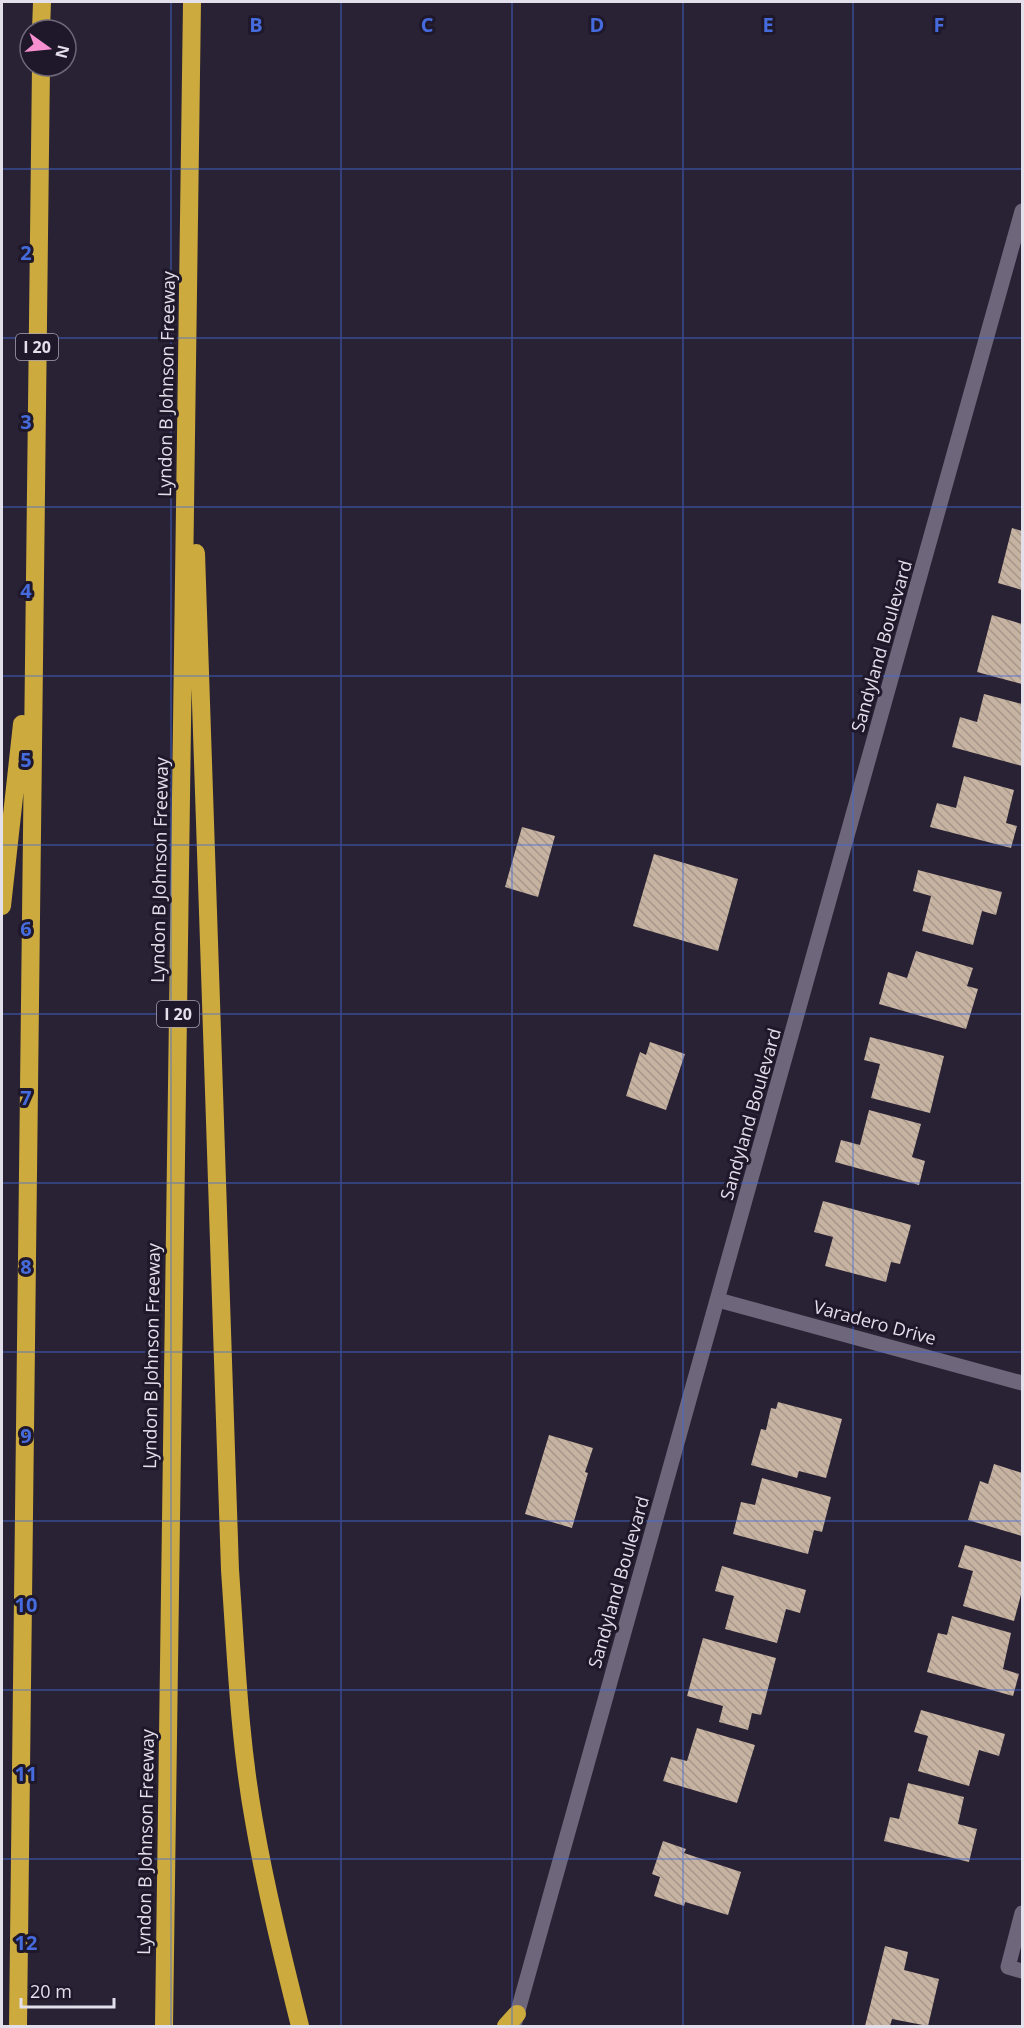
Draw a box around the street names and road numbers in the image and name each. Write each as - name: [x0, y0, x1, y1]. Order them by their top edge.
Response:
- street label: Lyndon B Johnson Freeway: [152, 270, 180, 497]
- road number: I 20: [16, 334, 58, 360]
- street label: Sandyland Boulevard: [845, 557, 917, 735]
- street label: Lyndon B Johnson Freeway: [145, 756, 173, 983]
- road number: I 20: [157, 1001, 199, 1027]
- street label: Sandyland Boulevard: [714, 1025, 786, 1203]
- street label: Lyndon B Johnson Freeway: [137, 1242, 165, 1469]
- street label: Varadero Drive: [811, 1294, 939, 1350]
- street label: Sandyland Boulevard: [582, 1493, 654, 1671]
- street label: Lyndon B Johnson Freeway: [131, 1728, 159, 1955]

